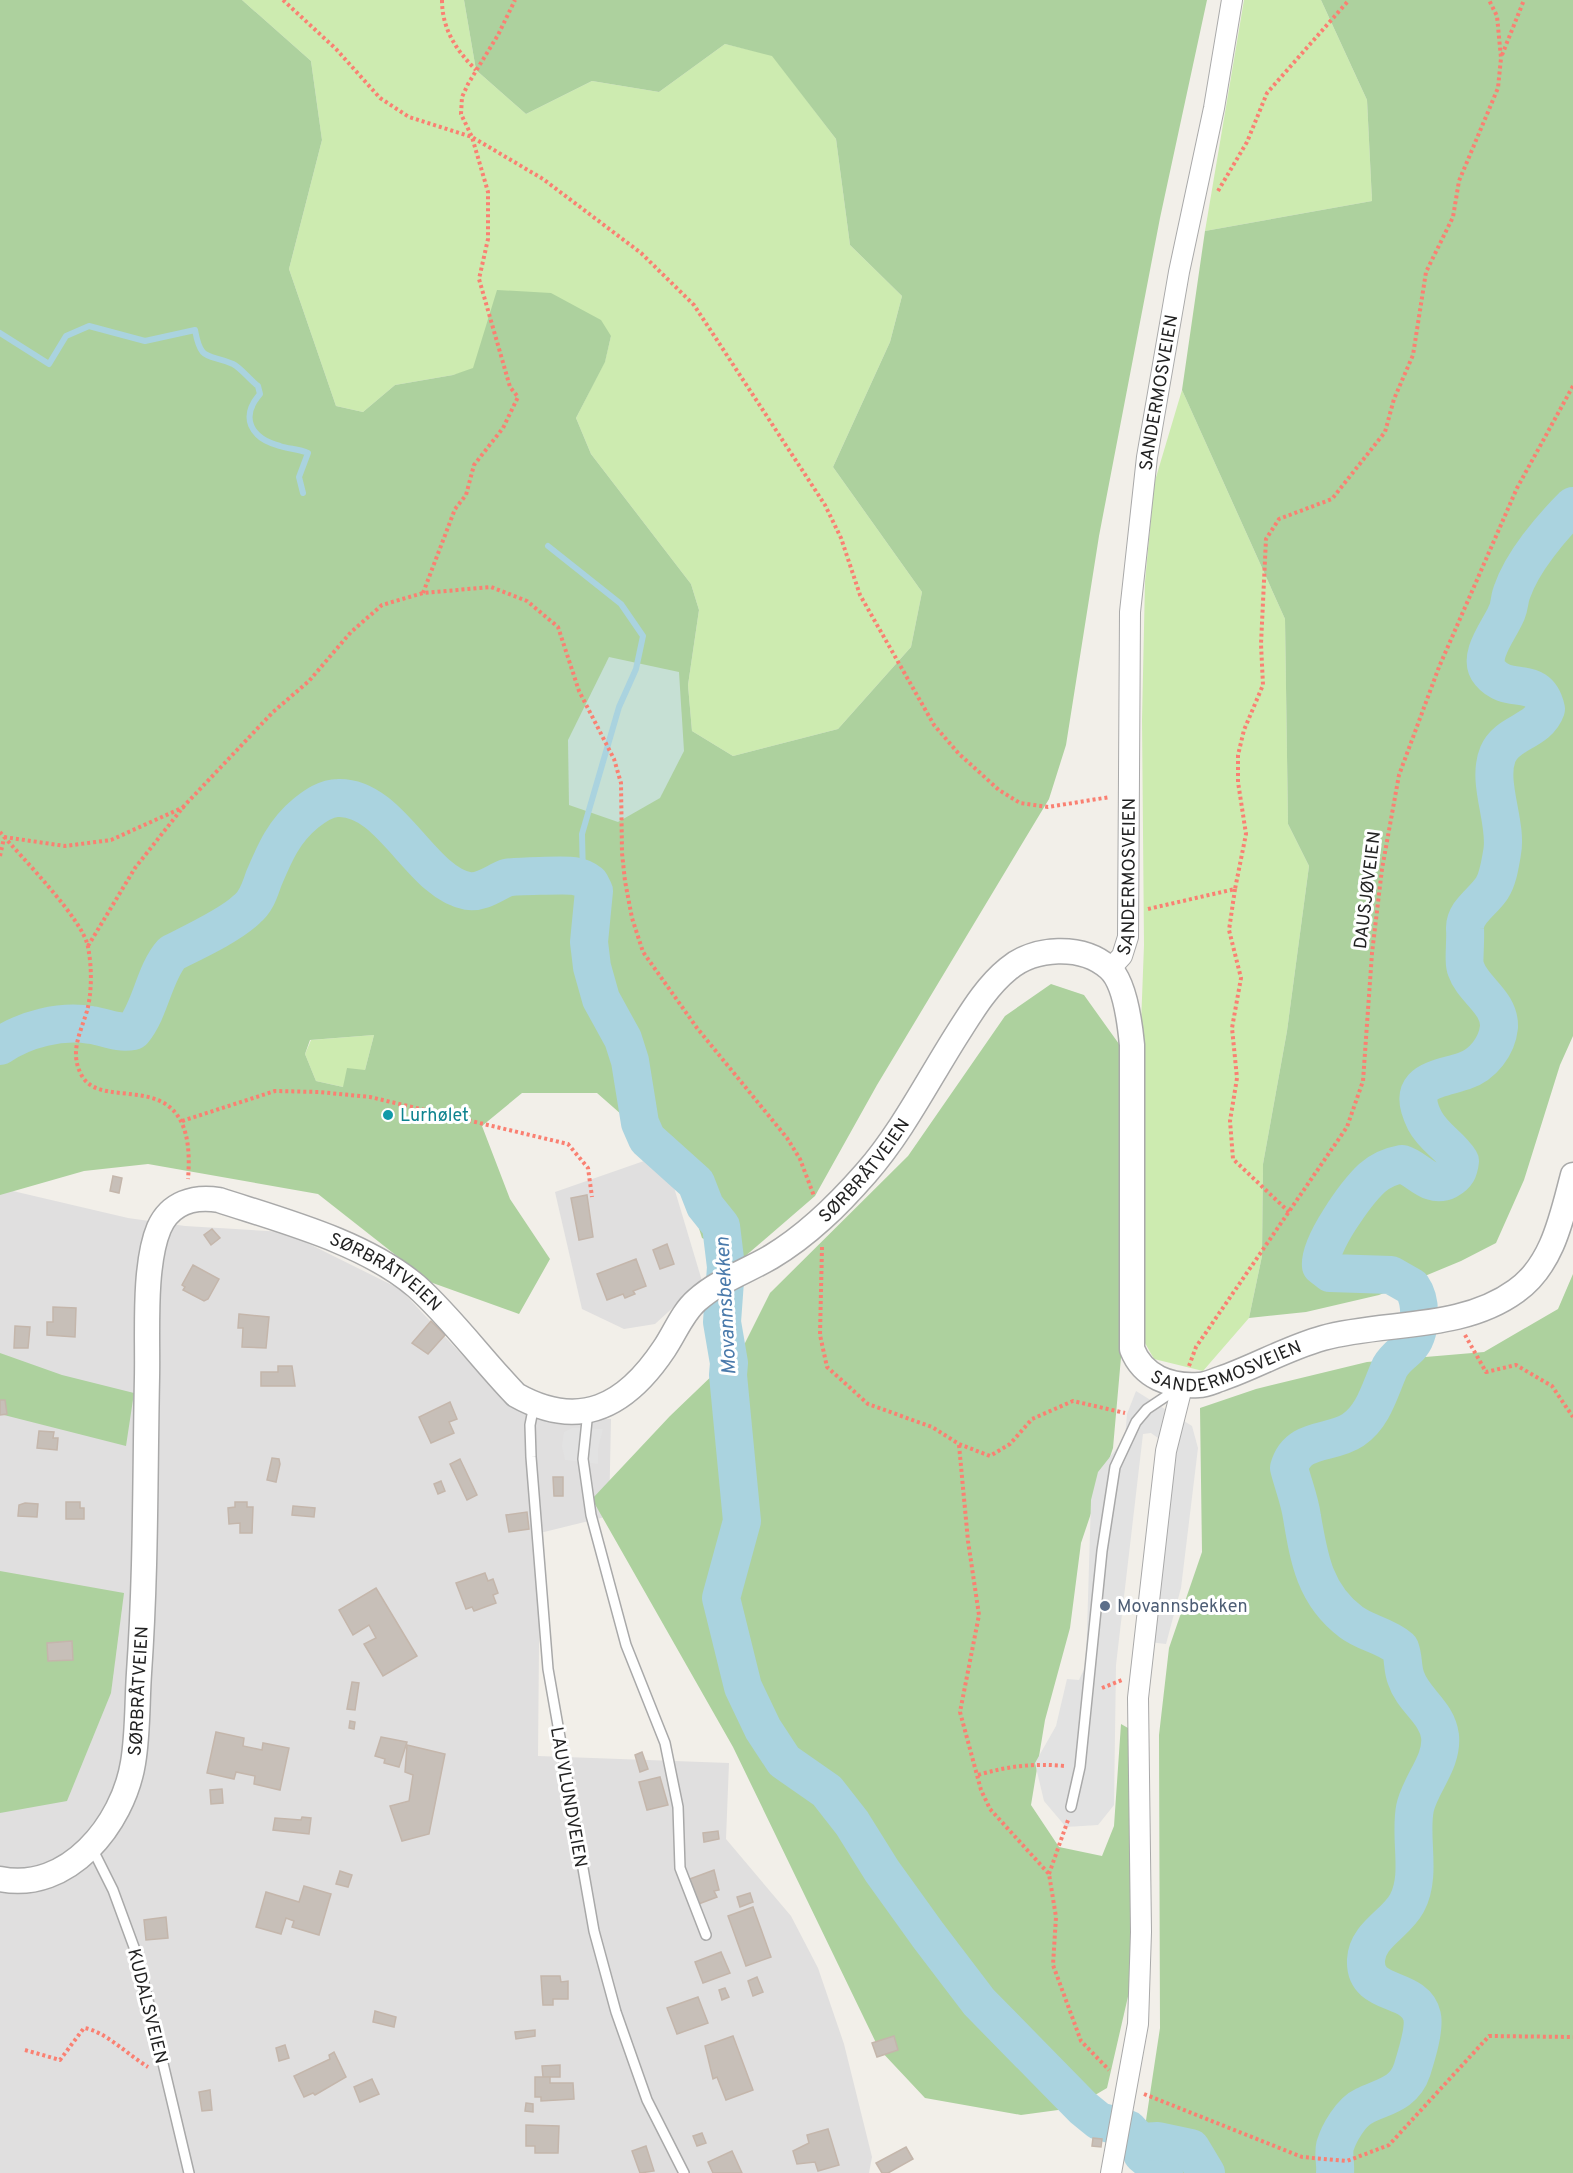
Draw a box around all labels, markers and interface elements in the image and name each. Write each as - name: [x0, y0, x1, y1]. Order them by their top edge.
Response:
- street label: SANDERMOSVEIEN: [1136, 313, 1184, 472]
- street label: SANDERMOSVEIEN: [1113, 798, 1142, 959]
- street label: DAUSJØVEIEN: [1350, 830, 1387, 950]
- place label: Lurhølet: [400, 1105, 469, 1128]
- marker: Lurhølet: [381, 1108, 395, 1122]
- street label: SØRBRÅTVEIEN: [815, 1115, 916, 1229]
- street label: SØRBRÅTVEIEN: [326, 1229, 446, 1317]
- water label: Movannsbekken: [710, 1236, 744, 1376]
- street label: SANDERMOSVEIEN: [1146, 1336, 1305, 1398]
- place label: Movannsbekken: [1117, 1596, 1248, 1619]
- marker: Movannsbekken: [1098, 1599, 1112, 1613]
- street label: SØRBRÅTVEIEN: [124, 1625, 155, 1757]
- street label: LAUVLUNDVEIEN: [544, 1725, 591, 1869]
- street label: KUDALSVEIEN: [121, 1946, 172, 2066]

